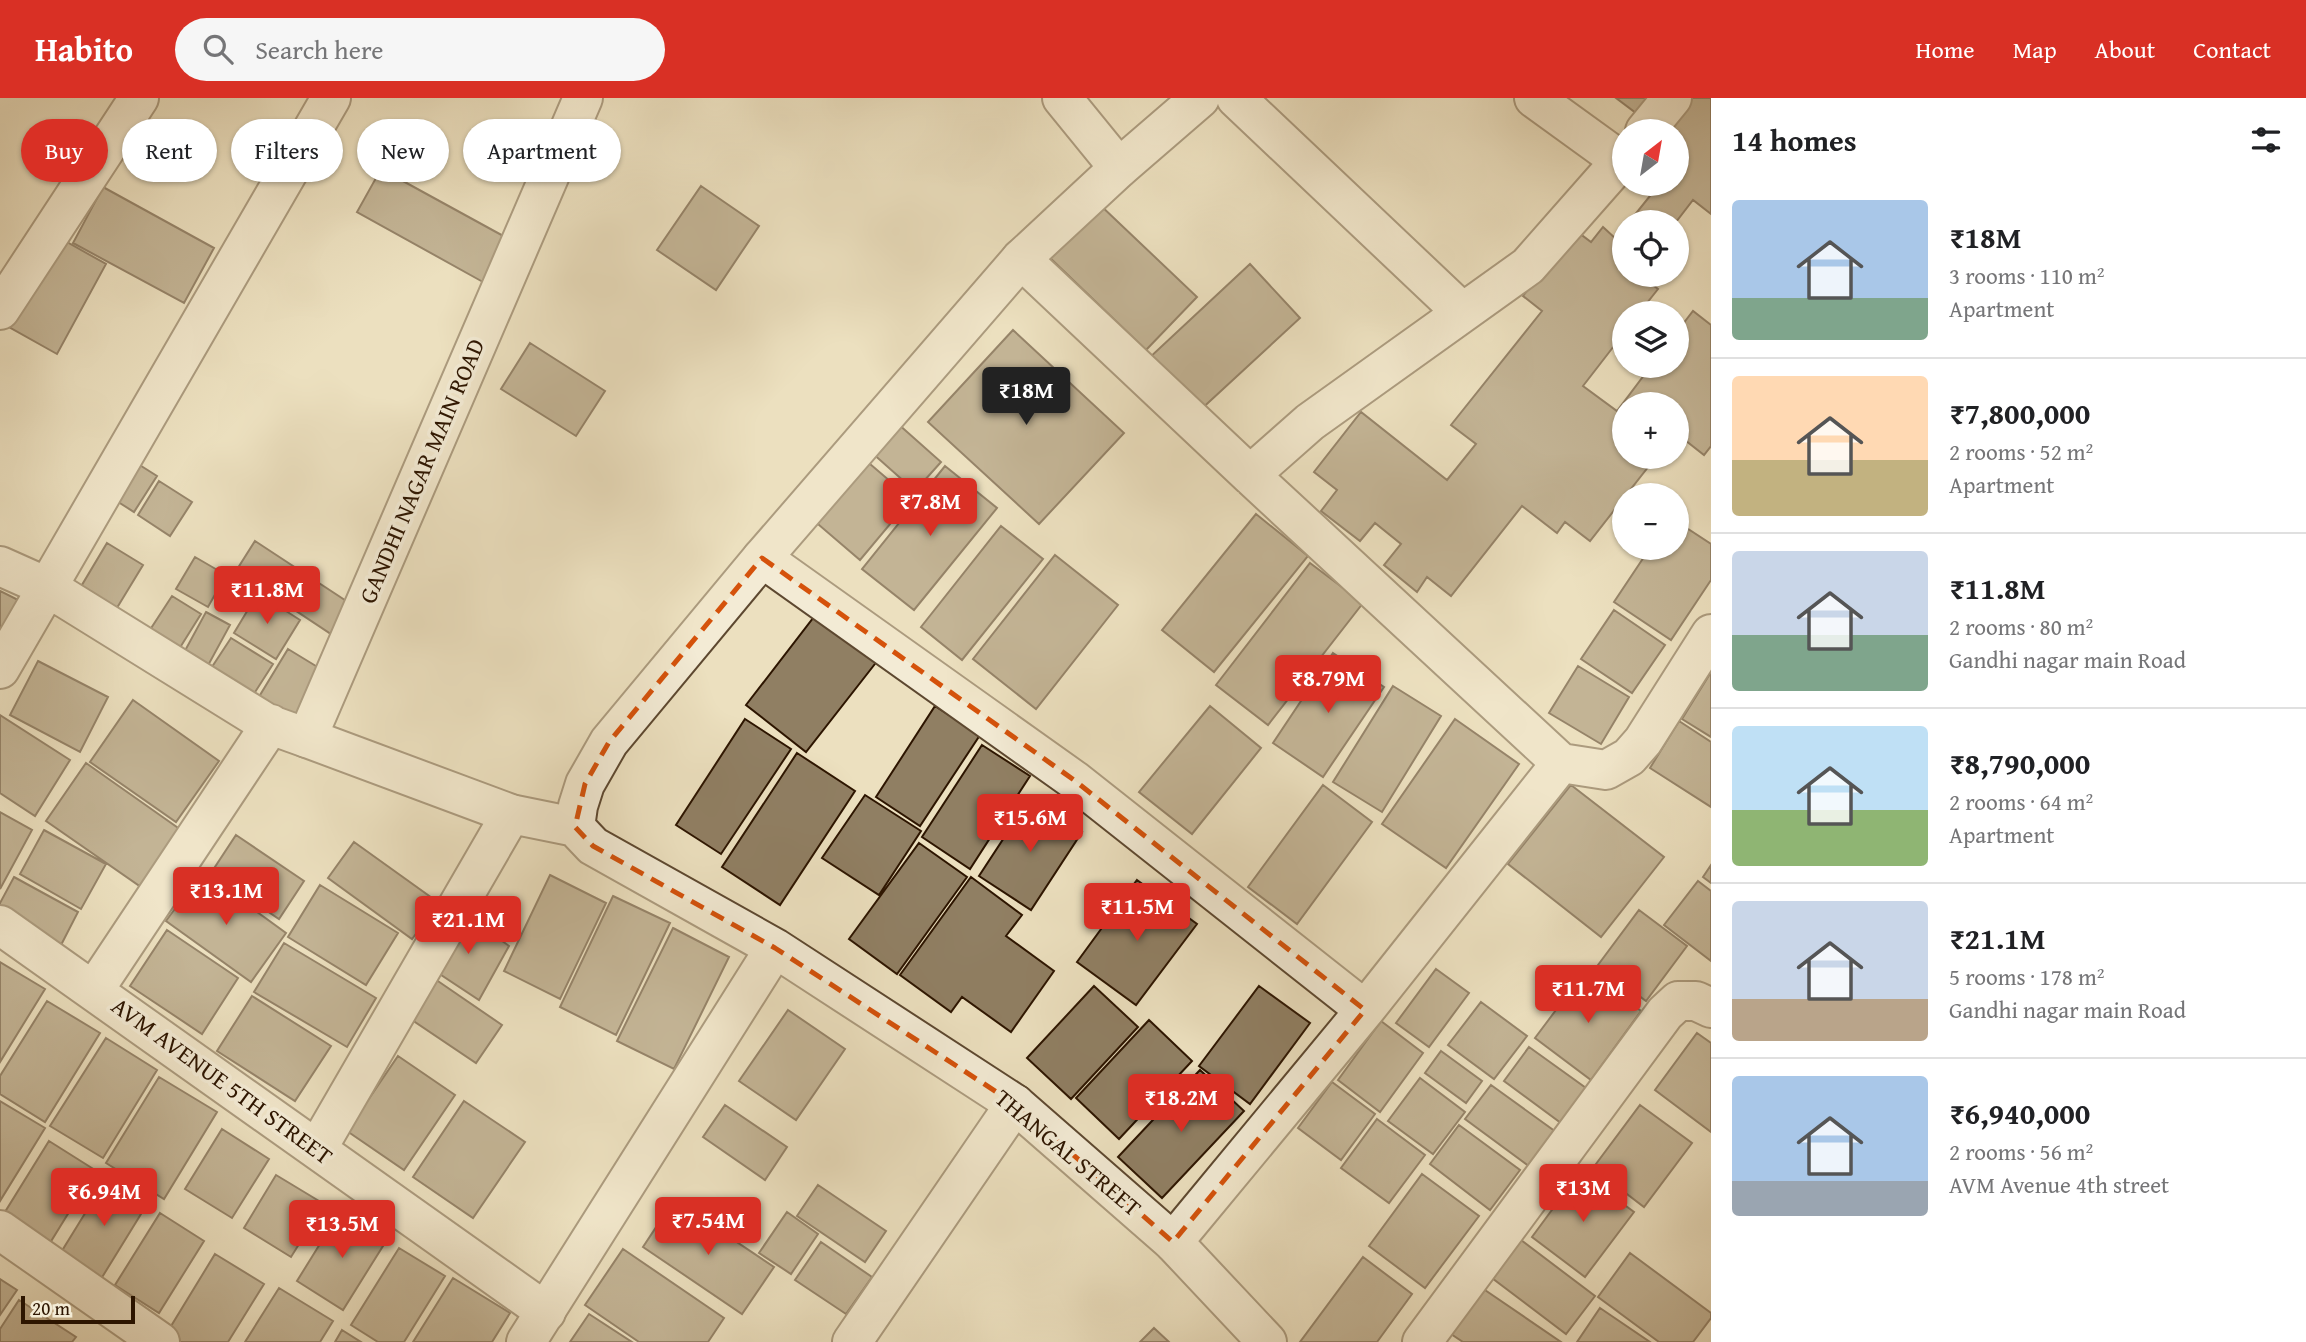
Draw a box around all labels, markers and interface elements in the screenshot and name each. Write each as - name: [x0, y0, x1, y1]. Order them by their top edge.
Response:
- search box: [175, 18, 665, 81]
- text: Habito: [35, 25, 133, 73]
- icon: search: [199, 30, 237, 68]
- text: Search here: [255, 30, 383, 69]
- text: Home: [1916, 32, 1975, 67]
- text: Map: [2013, 32, 2057, 67]
- text: About: [2095, 32, 2155, 67]
- text: Contact: [2193, 32, 2271, 67]
- text: 14 homes: [1732, 118, 1857, 162]
- chip: Buy: [21, 119, 108, 182]
- chip: Rent: [122, 119, 217, 182]
- chip: Filters: [231, 119, 343, 182]
- chip: New: [357, 119, 449, 182]
- chip: Apartment: [463, 119, 621, 182]
- north arrow: [1612, 119, 1689, 196]
- map controls: [1612, 119, 1689, 560]
- icon: filters: [2247, 121, 2285, 159]
- button: locate: [1612, 210, 1689, 287]
- text: ₹18M: [1949, 215, 2021, 259]
- icon: home: [1788, 228, 1872, 312]
- text: 3 rooms · 110 m²: [1949, 259, 2104, 292]
- text: Apartment: [1949, 292, 2054, 325]
- button: layers: [1612, 301, 1689, 378]
- street label: GANDHI NAGAR MAIN ROAD: [350, 333, 493, 609]
- pin: ₹18M: [985, 368, 1067, 427]
- text: ₹18M: [998, 373, 1054, 406]
- text: ₹7,800,000: [1949, 391, 2090, 435]
- button: +: [1612, 392, 1689, 469]
- icon: home: [1788, 404, 1872, 488]
- text: 2 rooms · 52 m²: [1949, 435, 2093, 468]
- text: Apartment: [1949, 468, 2054, 501]
- pin: ₹7.8M: [881, 478, 979, 538]
- button: −: [1612, 483, 1689, 560]
- text: ₹7.8M: [899, 484, 961, 517]
- pin: ₹11.8M: [210, 566, 324, 626]
- text: ₹11.8M: [1949, 566, 2045, 610]
- text: ₹11.8M: [230, 572, 304, 605]
- icon: home: [1788, 579, 1872, 663]
- text: 2 rooms · 80 m²: [1949, 610, 2093, 643]
- text: Gandhi nagar main Road: [1949, 643, 2186, 676]
- pin: ₹8.79M: [1271, 656, 1385, 715]
- text: ₹8.79M: [1291, 661, 1365, 694]
- text: ₹8,790,000: [1949, 741, 2090, 785]
- icon: home: [1788, 754, 1872, 838]
- text: 2 rooms · 64 m²: [1949, 785, 2093, 818]
- pin: ₹15.6M: [973, 794, 1087, 854]
- text: ₹15.6M: [993, 800, 1067, 833]
- text: Apartment: [1949, 818, 2054, 851]
- pin: ₹13.1M: [169, 868, 283, 927]
- text: ₹13.1M: [189, 873, 263, 906]
- pin: ₹11.5M: [1080, 884, 1194, 943]
- text: ₹11.5M: [1100, 889, 1174, 922]
- pin: ₹21.1M: [411, 896, 525, 956]
- text: ₹21.1M: [431, 902, 505, 935]
- text: ₹21.1M: [1949, 916, 2045, 960]
- icon: home: [1788, 929, 1872, 1013]
- text: 5 rooms · 178 m²: [1949, 960, 2104, 993]
- pin: ₹11.7M: [1531, 965, 1645, 1025]
- text: ₹11.7M: [1551, 971, 1625, 1004]
- street label: AVM AVENUE 5TH STREET: [105, 988, 340, 1173]
- text: Gandhi nagar main Road: [1949, 993, 2186, 1026]
- pin: ₹18.2M: [1124, 1074, 1238, 1134]
- text: ₹18.2M: [1144, 1080, 1218, 1113]
- street label: THANGAL STREET: [987, 1081, 1149, 1225]
- text: ₹6,940,000: [1949, 1091, 2090, 1135]
- icon: home: [1788, 1104, 1872, 1188]
- text: 2 rooms · 56 m²: [1949, 1135, 2093, 1168]
- pin: ₹13M: [1542, 1164, 1624, 1224]
- pin: ₹6.94M: [47, 1168, 161, 1228]
- text: AVM Avenue 4th street: [1949, 1168, 2169, 1201]
- text: ₹13M: [1555, 1170, 1611, 1203]
- text: ₹6.94M: [67, 1174, 141, 1207]
- pin: ₹7.54M: [651, 1198, 765, 1257]
- pin: ₹13.5M: [285, 1200, 399, 1260]
- text: ₹7.54M: [671, 1203, 745, 1236]
- text: ₹13.5M: [305, 1206, 379, 1239]
- scale bar: [21, 1293, 135, 1325]
- text: 20 m: [32, 1294, 70, 1322]

